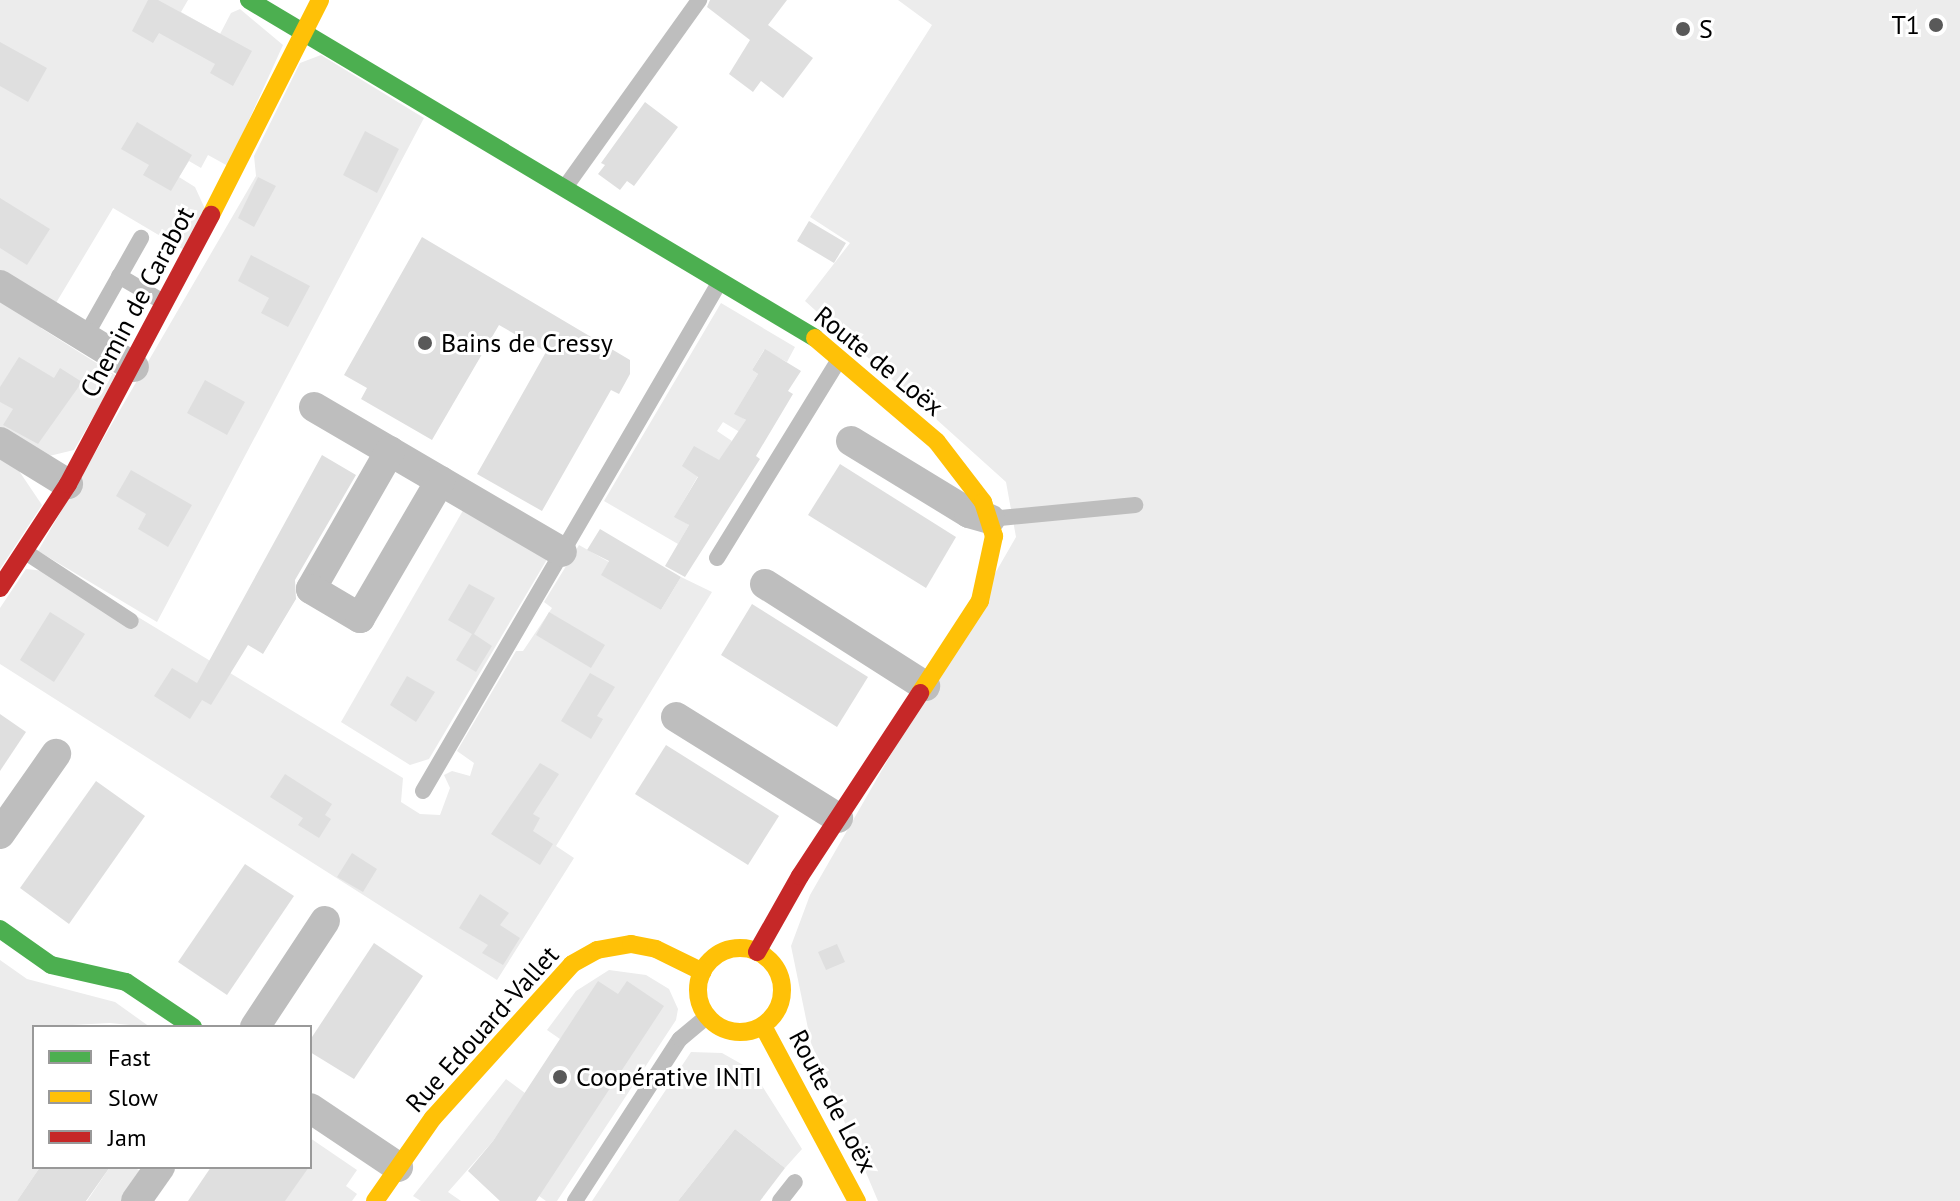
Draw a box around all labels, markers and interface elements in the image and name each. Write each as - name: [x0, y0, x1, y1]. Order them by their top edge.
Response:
- place label: T1: [1891, 9, 1920, 41]
- place label: S: [1699, 13, 1713, 45]
- marker: T1: [1927, 16, 1945, 34]
- marker: S: [1674, 20, 1692, 38]
- street label: Chemin de Carabot: [74, 201, 200, 403]
- street label: Route de Loëx: [808, 300, 950, 422]
- place label: Bains de Cressy: [441, 327, 613, 359]
- marker: Bains de Cressy: [416, 334, 434, 352]
- street label: Rue Edouard-Vallet: [399, 939, 565, 1119]
- street label: Route de Loëx: [782, 1024, 884, 1178]
- legend: [32, 1025, 312, 1169]
- text: Fast: [108, 1042, 151, 1073]
- place label: Coopérative INTI: [576, 1061, 762, 1093]
- marker: Coopérative INTI: [551, 1068, 569, 1086]
- text: Slow: [108, 1082, 158, 1113]
- text: Jam: [108, 1122, 146, 1153]

